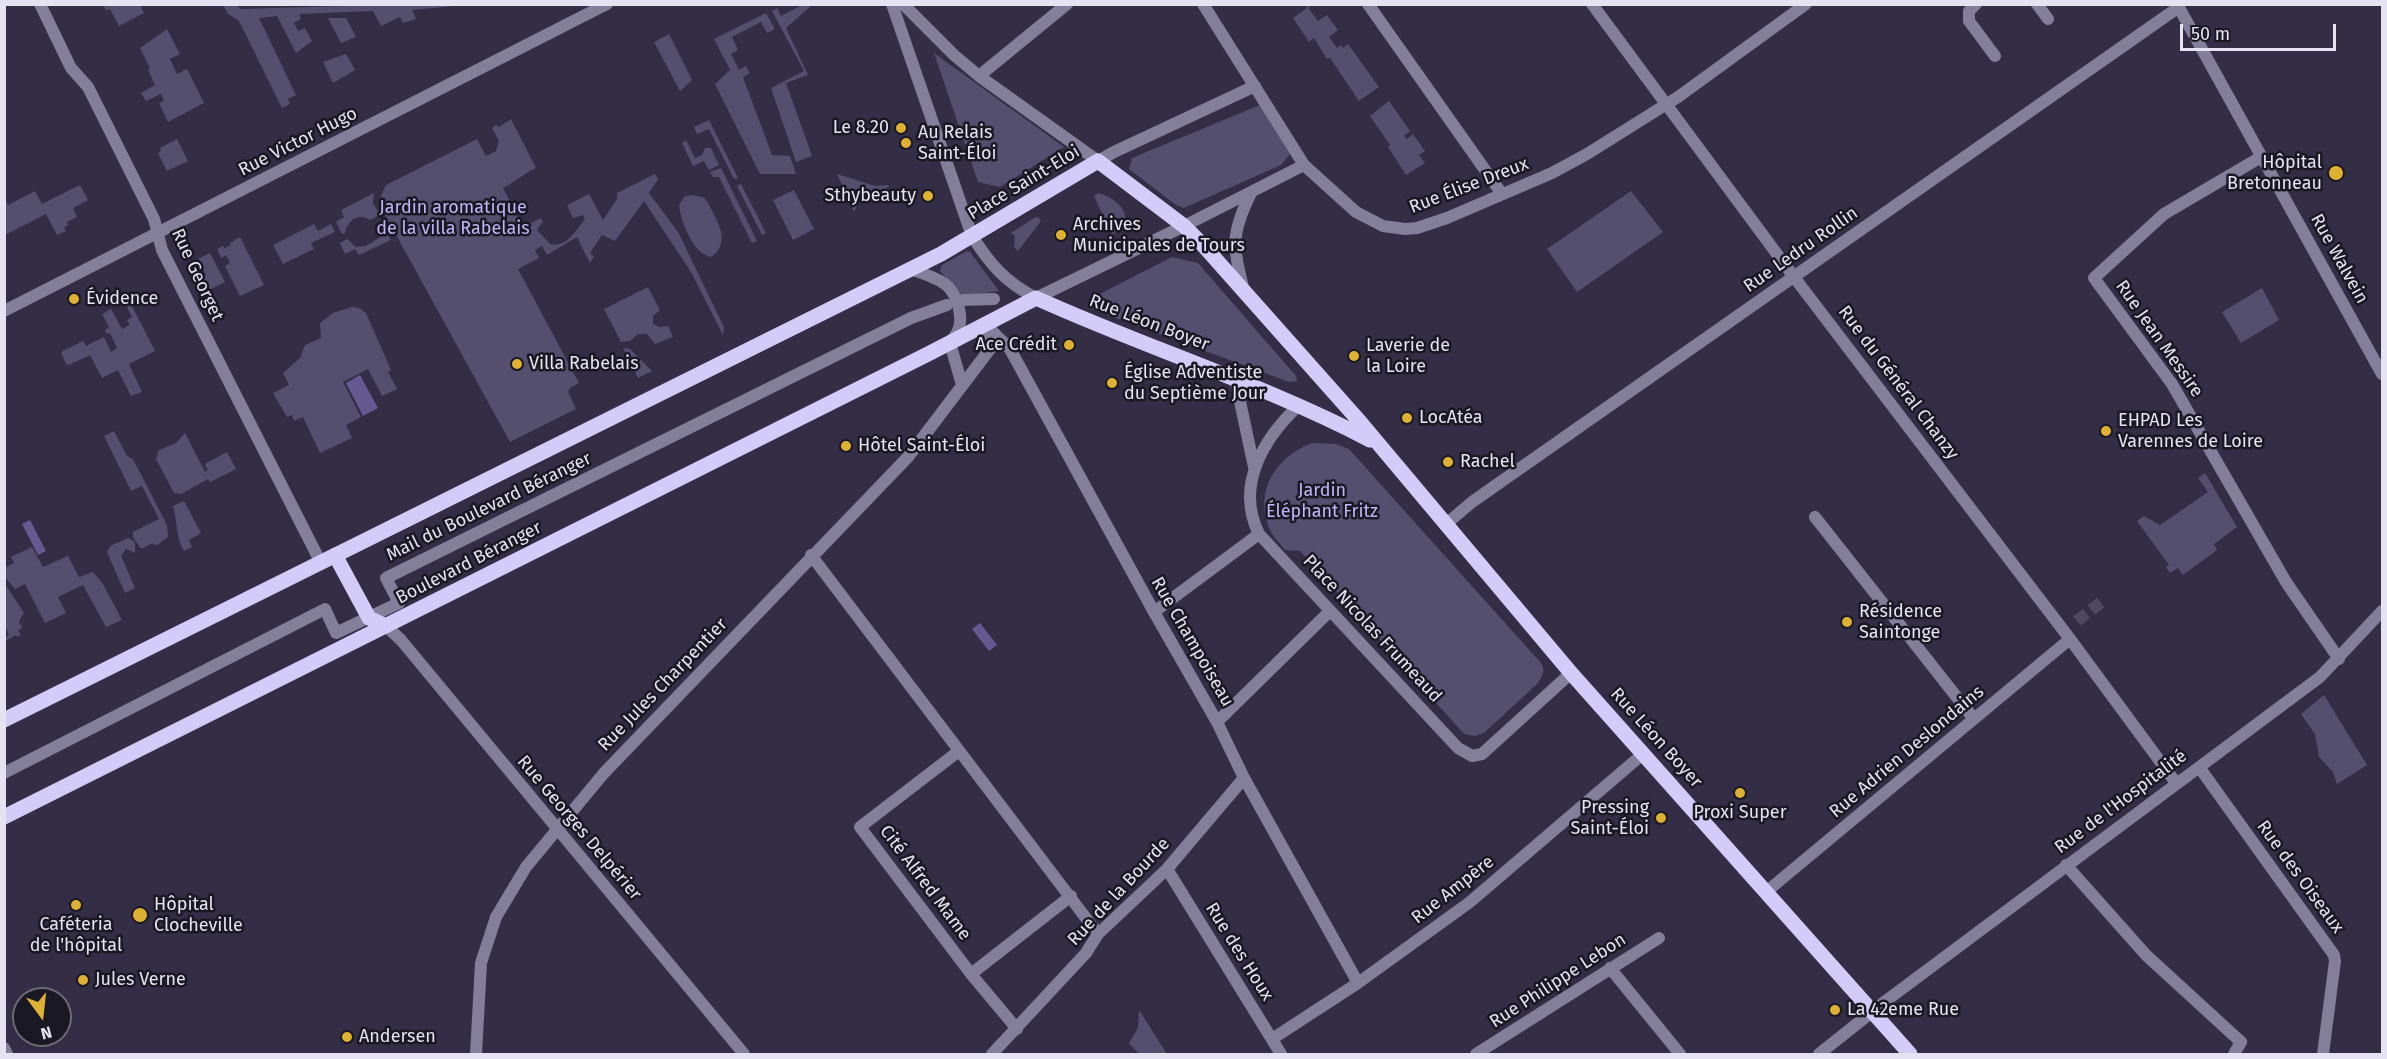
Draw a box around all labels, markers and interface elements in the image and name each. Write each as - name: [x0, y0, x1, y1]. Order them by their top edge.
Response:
- scale bar: [2183, 12, 2339, 50]
- text: 50 m: [2191, 23, 2230, 45]
- street label: Rue Victor Hugo: [235, 103, 361, 181]
- place label: Le 8.20: [833, 117, 889, 139]
- marker: Le 8.20: [894, 121, 908, 135]
- place label: Au Relais Saint-Éloi: [918, 122, 997, 164]
- marker: Au Relais Saint-Éloi: [899, 136, 913, 150]
- street label: Place Saint-Eloi: [964, 141, 1084, 225]
- place label: Hôpital Bretonneau: [2227, 152, 2322, 195]
- street label: Rue Élise Dreux: [1406, 153, 1532, 219]
- marker: Hôpital Bretonneau: [2327, 164, 2345, 182]
- place label: Sthybeauty: [825, 185, 916, 207]
- marker: Sthybeauty: [921, 189, 935, 203]
- park label: Jardin aromatique de la villa Rabelais: [376, 197, 530, 240]
- street label: Rue Ledru Rollin: [1740, 203, 1862, 297]
- street label: Rue Walvein: [2306, 210, 2372, 308]
- place label: Archives Municipales de Tours: [1073, 214, 1245, 256]
- street label: Rue Georget: [166, 225, 228, 325]
- marker: Archives Municipales de Tours: [1054, 228, 1068, 242]
- street label: Rue Jean Messire: [2111, 276, 2207, 402]
- place label: Évidence: [86, 288, 158, 310]
- street label: Rue Léon Boyer: [1086, 290, 1212, 356]
- marker: Évidence: [67, 292, 81, 306]
- street label: Rue du Général Chanzy: [1833, 302, 1963, 464]
- place label: Ace Crédit: [975, 334, 1057, 356]
- place label: Laverie de la Loire: [1366, 335, 1450, 378]
- marker: Ace Crédit: [1062, 338, 1076, 352]
- marker: Laverie de la Loire: [1347, 349, 1361, 363]
- place label: Villa Rabelais: [529, 353, 639, 375]
- marker: Villa Rabelais: [510, 357, 524, 371]
- place label: Église Adventiste du Septième Jour: [1124, 362, 1265, 404]
- marker: Église Adventiste du Septième Jour: [1105, 376, 1119, 390]
- place label: LocAtéa: [1419, 407, 1483, 429]
- place label: EHPAD Les Varennes de Loire: [2118, 410, 2263, 452]
- marker: LocAtéa: [1400, 411, 1414, 425]
- marker: EHPAD Les Varennes de Loire: [2099, 424, 2113, 438]
- place label: Hôtel Saint-Éloi: [858, 435, 985, 457]
- marker: Hôtel Saint-Éloi: [839, 439, 853, 453]
- street label: Mail du Boulevard Béranger: [383, 448, 595, 566]
- place label: Rachel: [1460, 451, 1515, 473]
- marker: Rachel: [1441, 455, 1455, 469]
- park label: Jardin Éléphant Fritz: [1266, 480, 1378, 522]
- street label: Boulevard Béranger: [393, 517, 545, 609]
- street label: Place Nicolas Frumeaud: [1298, 551, 1446, 707]
- street label: Rue Champoiseau: [1146, 573, 1238, 711]
- place label: Résidence Saintonge: [1859, 601, 1942, 644]
- street label: Rue Jules Charpentier: [594, 614, 732, 756]
- marker: Résidence Saintonge: [1840, 615, 1854, 629]
- street label: Rue Adrien Deslondains: [1825, 681, 1989, 823]
- street label: Rue Léon Boyer: [1605, 684, 1707, 792]
- street label: Rue de l'Hospitalité: [2051, 745, 2191, 859]
- street label: Rue Georges Delpérier: [512, 751, 646, 905]
- marker: Proxi Super: [1733, 786, 1747, 800]
- place label: Pressing Saint-Éloi: [1570, 797, 1649, 840]
- place label: Proxi Super: [1693, 802, 1787, 824]
- marker: Pressing Saint-Éloi: [1654, 811, 1668, 825]
- street label: Rue des Oiseaux: [2252, 816, 2348, 938]
- street label: Cité Alfred Mame: [875, 821, 975, 945]
- street label: Rue de la Bourde: [1063, 833, 1175, 951]
- street label: Rue Ampère: [1408, 851, 1498, 929]
- place label: Hôpital Clocheville: [154, 894, 243, 936]
- marker: Caféteria de l'hôpital: [69, 898, 83, 912]
- street label: Rue des Houx: [1200, 899, 1278, 1005]
- marker: Hôpital Clocheville: [131, 906, 149, 924]
- place label: Caféteria de l'hôpital: [30, 914, 122, 956]
- street label: Rue Philippe Lebon: [1486, 929, 1630, 1033]
- place label: Jules Verne: [95, 969, 186, 991]
- marker: Jules Verne: [76, 973, 90, 987]
- north arrow: [12, 987, 72, 1047]
- place label: La 42eme Rue: [1847, 999, 1959, 1021]
- marker: La 42eme Rue: [1828, 1003, 1842, 1017]
- text: N: [39, 1022, 54, 1043]
- place label: Andersen: [359, 1026, 436, 1048]
- marker: Andersen: [340, 1030, 354, 1044]

